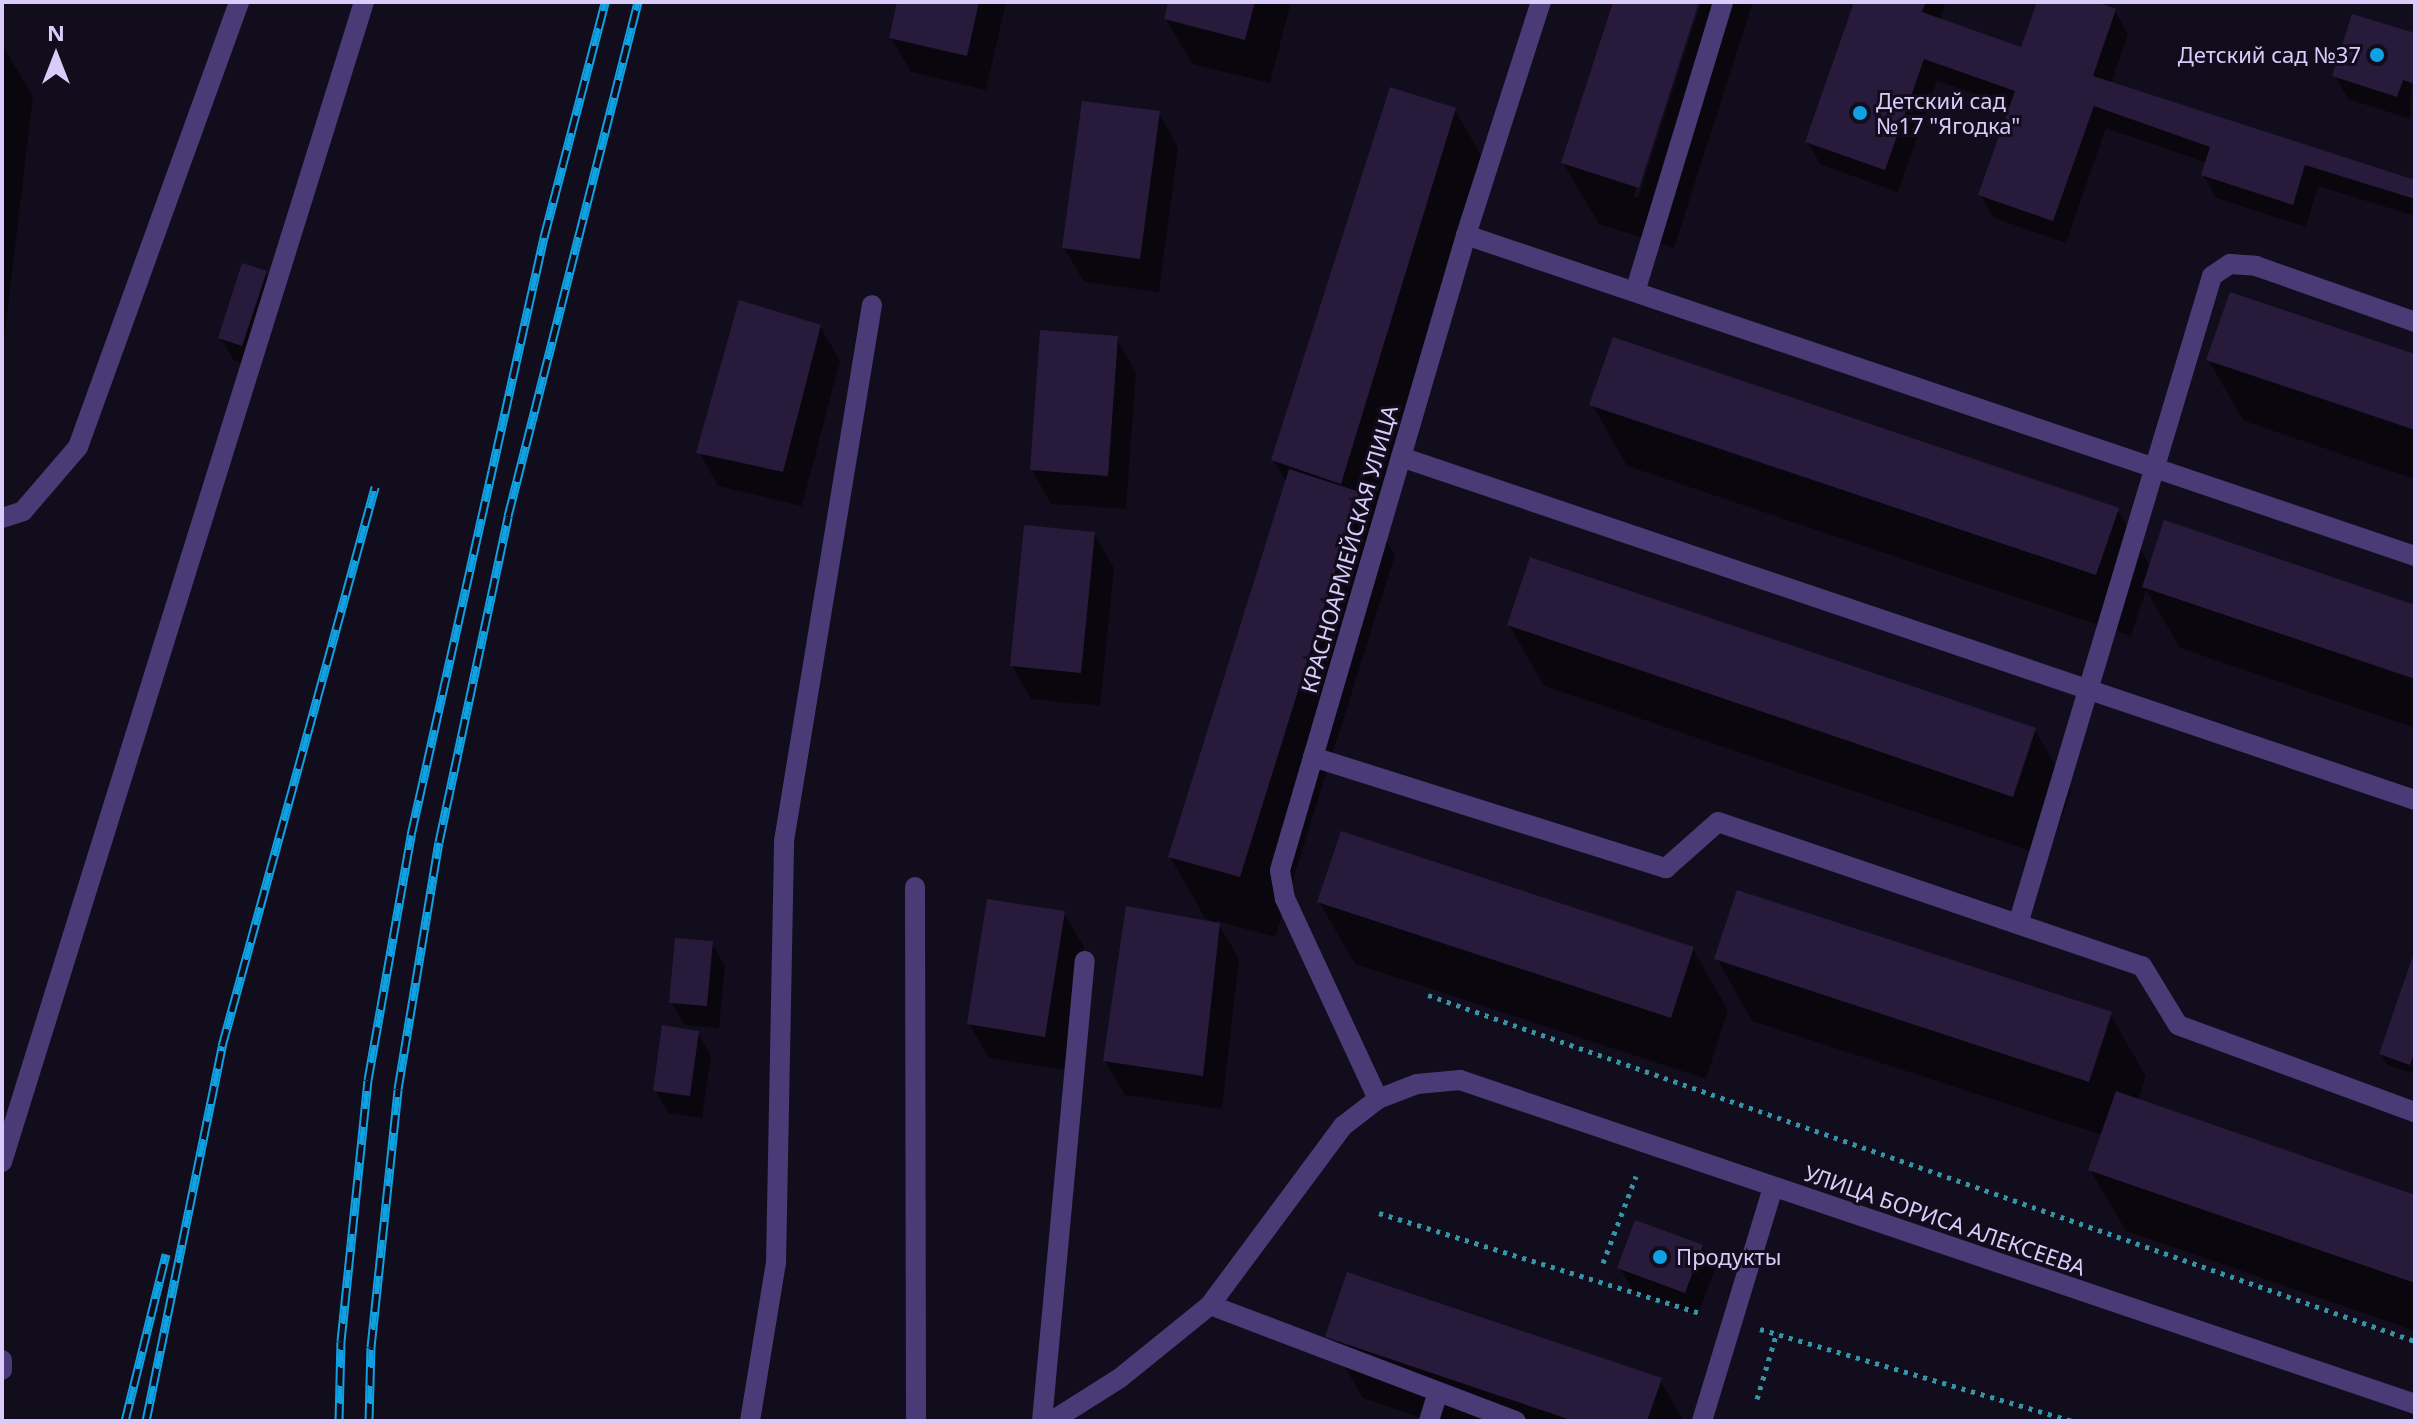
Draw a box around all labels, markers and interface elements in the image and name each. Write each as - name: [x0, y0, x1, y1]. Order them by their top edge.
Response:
- north arrow: [16, 16, 96, 96]
- text: N: [47, 17, 65, 47]
- place label: Детский сад №37: [2178, 42, 2361, 68]
- marker: Детский сад №37: [2368, 46, 2386, 64]
- place label: Детский сад №17 "Ягодка": [1876, 87, 2020, 138]
- marker: Детский сад №17 "Ягодка": [1851, 104, 1869, 122]
- street label: КРАСНОАРМЕЙСКАЯ УЛИЦА: [1295, 402, 1403, 696]
- street label: УЛИЦА БОРИСА АЛЕКСЕЕВА: [1801, 1159, 2089, 1281]
- place label: Продукты: [1676, 1244, 1782, 1270]
- marker: Продукты: [1651, 1248, 1669, 1266]

